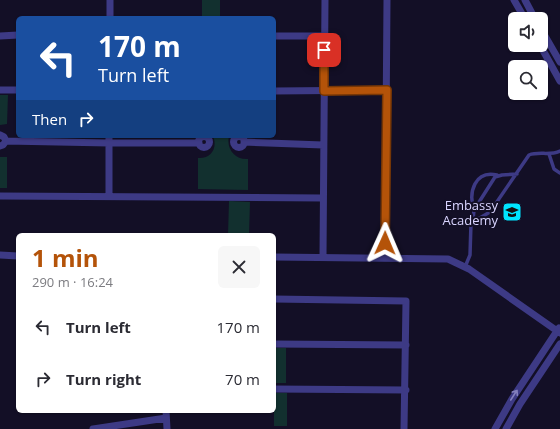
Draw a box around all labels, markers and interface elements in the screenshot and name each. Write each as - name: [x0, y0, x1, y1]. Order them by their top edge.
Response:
- map controls: [508, 12, 548, 100]
- button: sound: [508, 12, 548, 52]
- text: 170 m: [98, 27, 181, 65]
- icon: left: [32, 32, 84, 84]
- pin: [307, 33, 341, 67]
- icon: arrive: [313, 39, 335, 61]
- button: search: [508, 60, 548, 100]
- text: Turn left: [98, 63, 169, 87]
- icon: right: [75, 108, 97, 130]
- text: Then: [32, 109, 67, 129]
- place label: Embassy Academy: [443, 196, 498, 229]
- school or university icon: Embassy Academy: [501, 201, 523, 223]
- position arrow: [364, 222, 406, 264]
- text: 1 min: [32, 241, 99, 274]
- button: close: [218, 246, 260, 288]
- text: 290 m · 16:24: [32, 273, 113, 291]
- icon: left: [32, 316, 54, 338]
- text: Turn left: [66, 317, 131, 337]
- text: 170 m: [216, 317, 260, 337]
- icon: right: [32, 368, 54, 390]
- text: Turn right: [66, 369, 141, 389]
- text: 70 m: [225, 369, 260, 389]
- one-way arrow: [511, 389, 519, 401]

